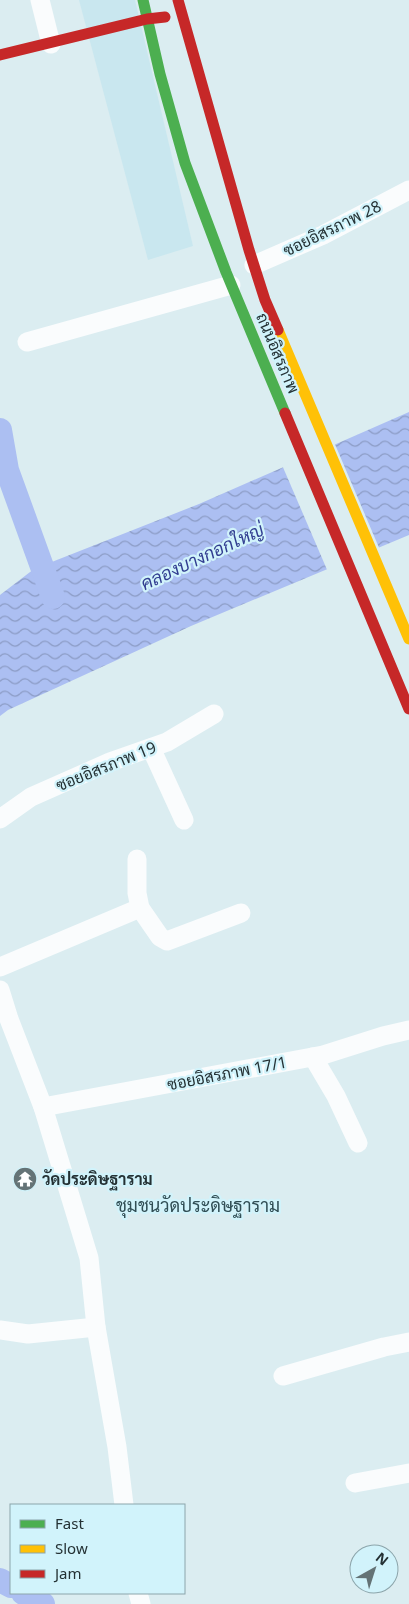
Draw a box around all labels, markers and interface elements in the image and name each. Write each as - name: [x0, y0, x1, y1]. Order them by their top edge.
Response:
- street label: ซอยอิสรภาพ 28: [279, 195, 385, 261]
- street label: ถนนอิสรภาพ: [251, 309, 305, 397]
- water label: คลองบางกอกใหญ่: [137, 517, 268, 595]
- street label: ซอยอิสรภาพ 19: [53, 736, 159, 796]
- street label: ซอยอิสรภาพ 17/1: [165, 1051, 289, 1095]
- temple icon: วัดประดิษฐาราม: [12, 1166, 38, 1192]
- place label: วัดประดิษฐาราม: [42, 1168, 153, 1191]
- district label: ชุมชนวัดประดิษฐาราม: [116, 1193, 280, 1218]
- legend: [10, 1504, 185, 1594]
- text: Fast: [55, 1513, 84, 1533]
- text: Slow: [55, 1538, 88, 1558]
- north arrow: [349, 1544, 399, 1594]
- text: N: [372, 1548, 393, 1569]
- text: Jam: [53, 1563, 82, 1583]

